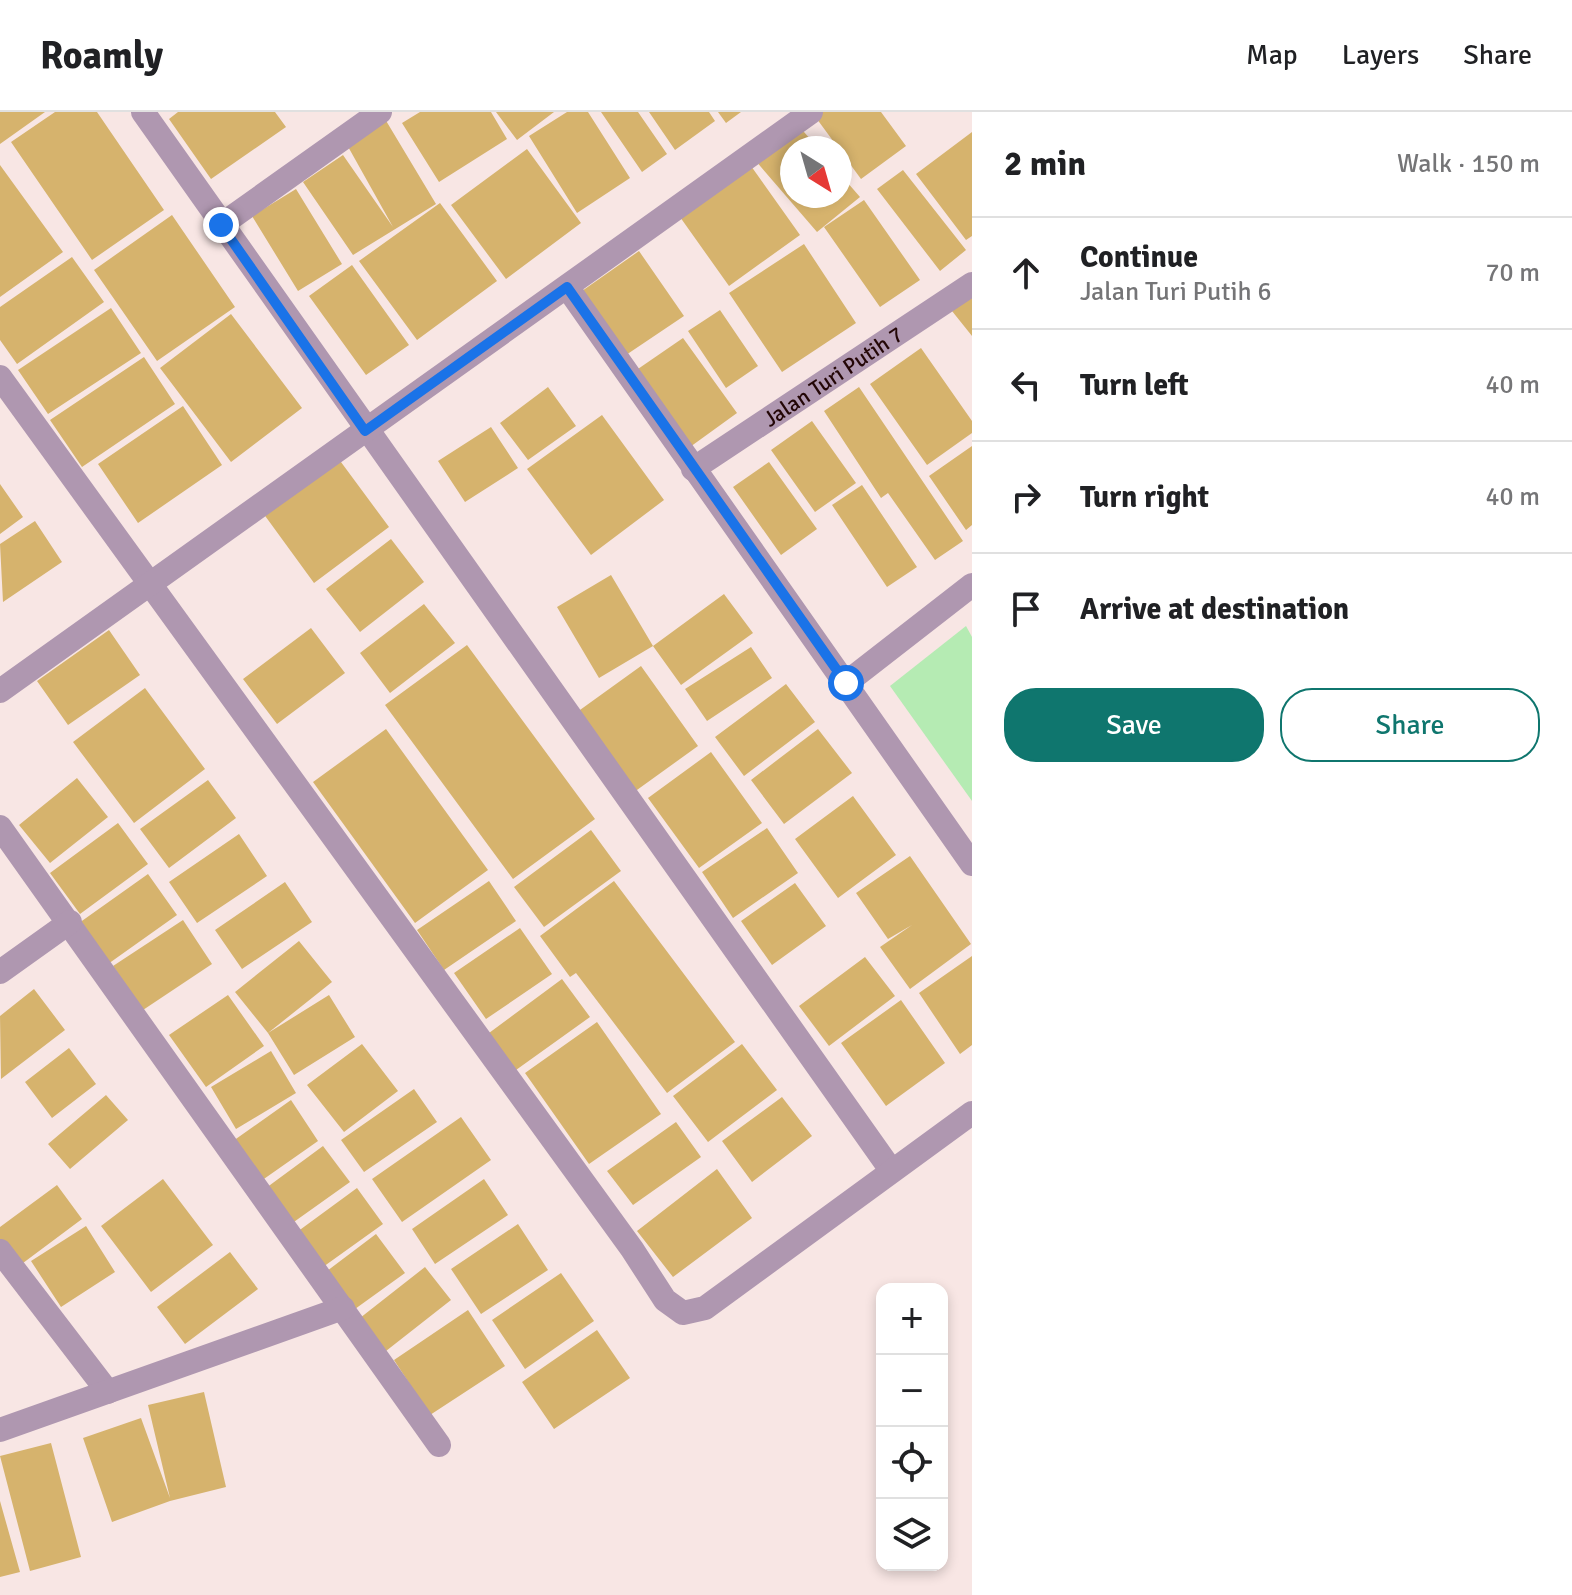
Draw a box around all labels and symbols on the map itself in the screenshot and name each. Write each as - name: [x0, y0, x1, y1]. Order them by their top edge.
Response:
- north arrow: [780, 136, 852, 208]
- route end: [203, 207, 239, 243]
- street label: Jalan Turi Putih 7: [758, 320, 908, 432]
- route start: [828, 665, 864, 701]

